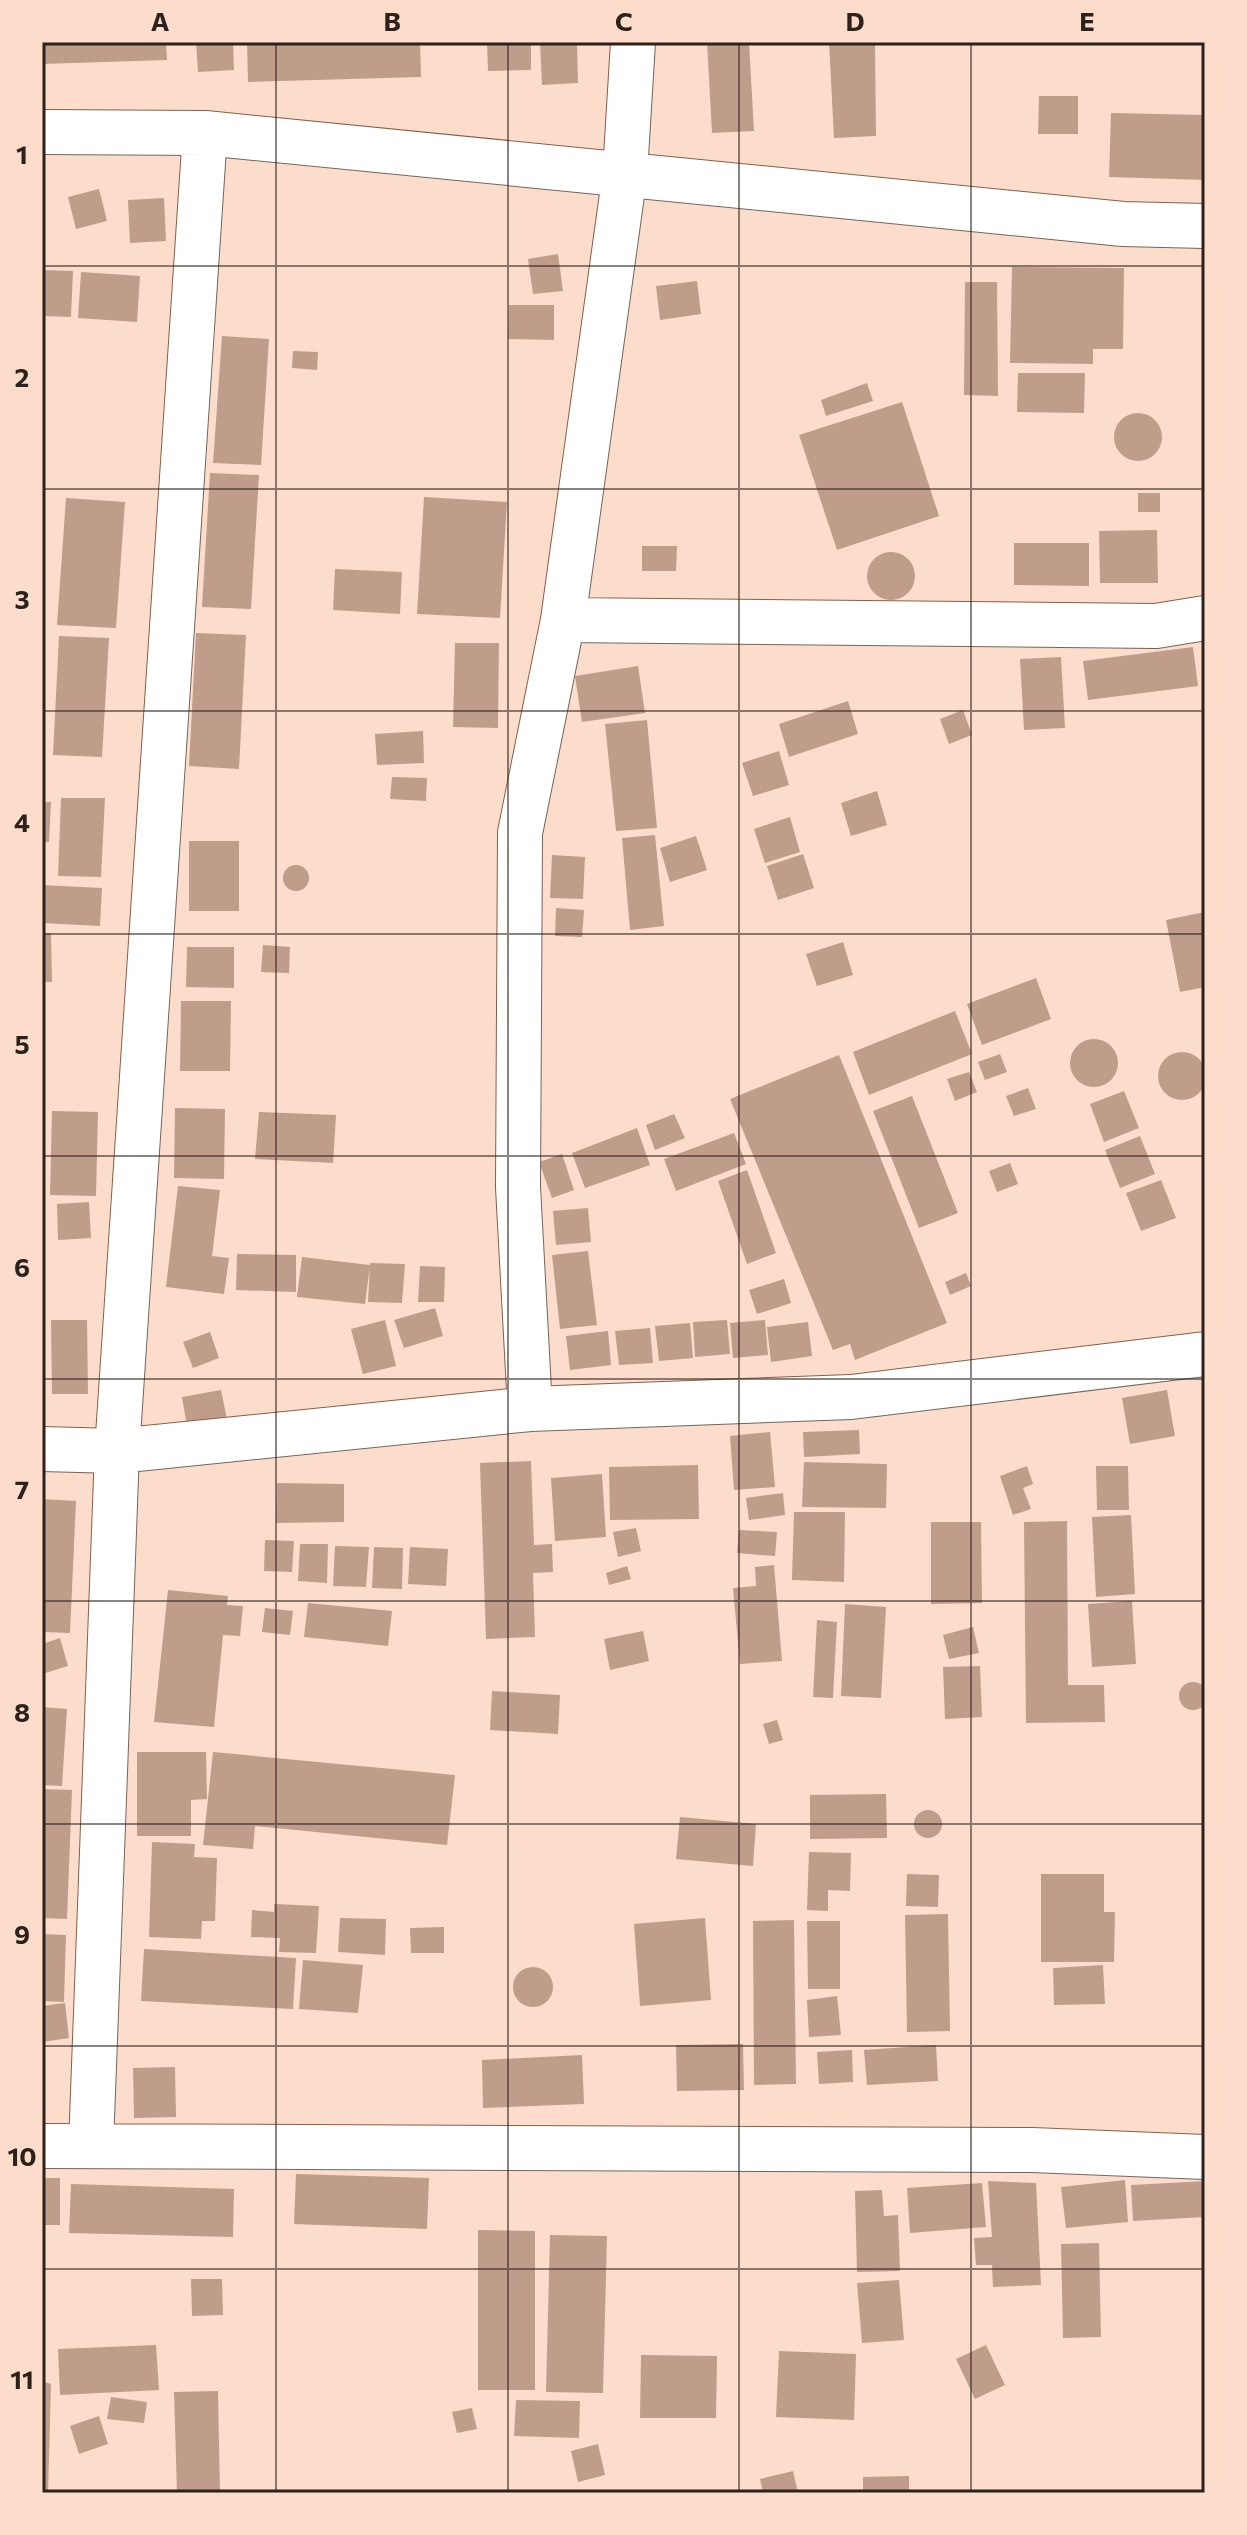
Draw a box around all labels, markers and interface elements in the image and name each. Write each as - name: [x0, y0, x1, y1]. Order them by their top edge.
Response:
- text: A: [151, 5, 170, 36]
- text: B: [383, 5, 401, 36]
- text: C: [615, 5, 633, 36]
- text: D: [845, 5, 865, 36]
- text: E: [1079, 5, 1095, 36]
- text: 1: [16, 138, 28, 169]
- text: 2: [15, 361, 29, 392]
- text: 3: [14, 583, 30, 614]
- text: 4: [14, 806, 30, 837]
- text: 5: [14, 1028, 30, 1059]
- text: 6: [14, 1251, 30, 1282]
- text: 7: [15, 1473, 29, 1504]
- text: 8: [14, 1696, 30, 1727]
- text: 9: [14, 1918, 30, 1949]
- text: 10: [7, 2140, 37, 2171]
- text: 11: [10, 2363, 34, 2394]

